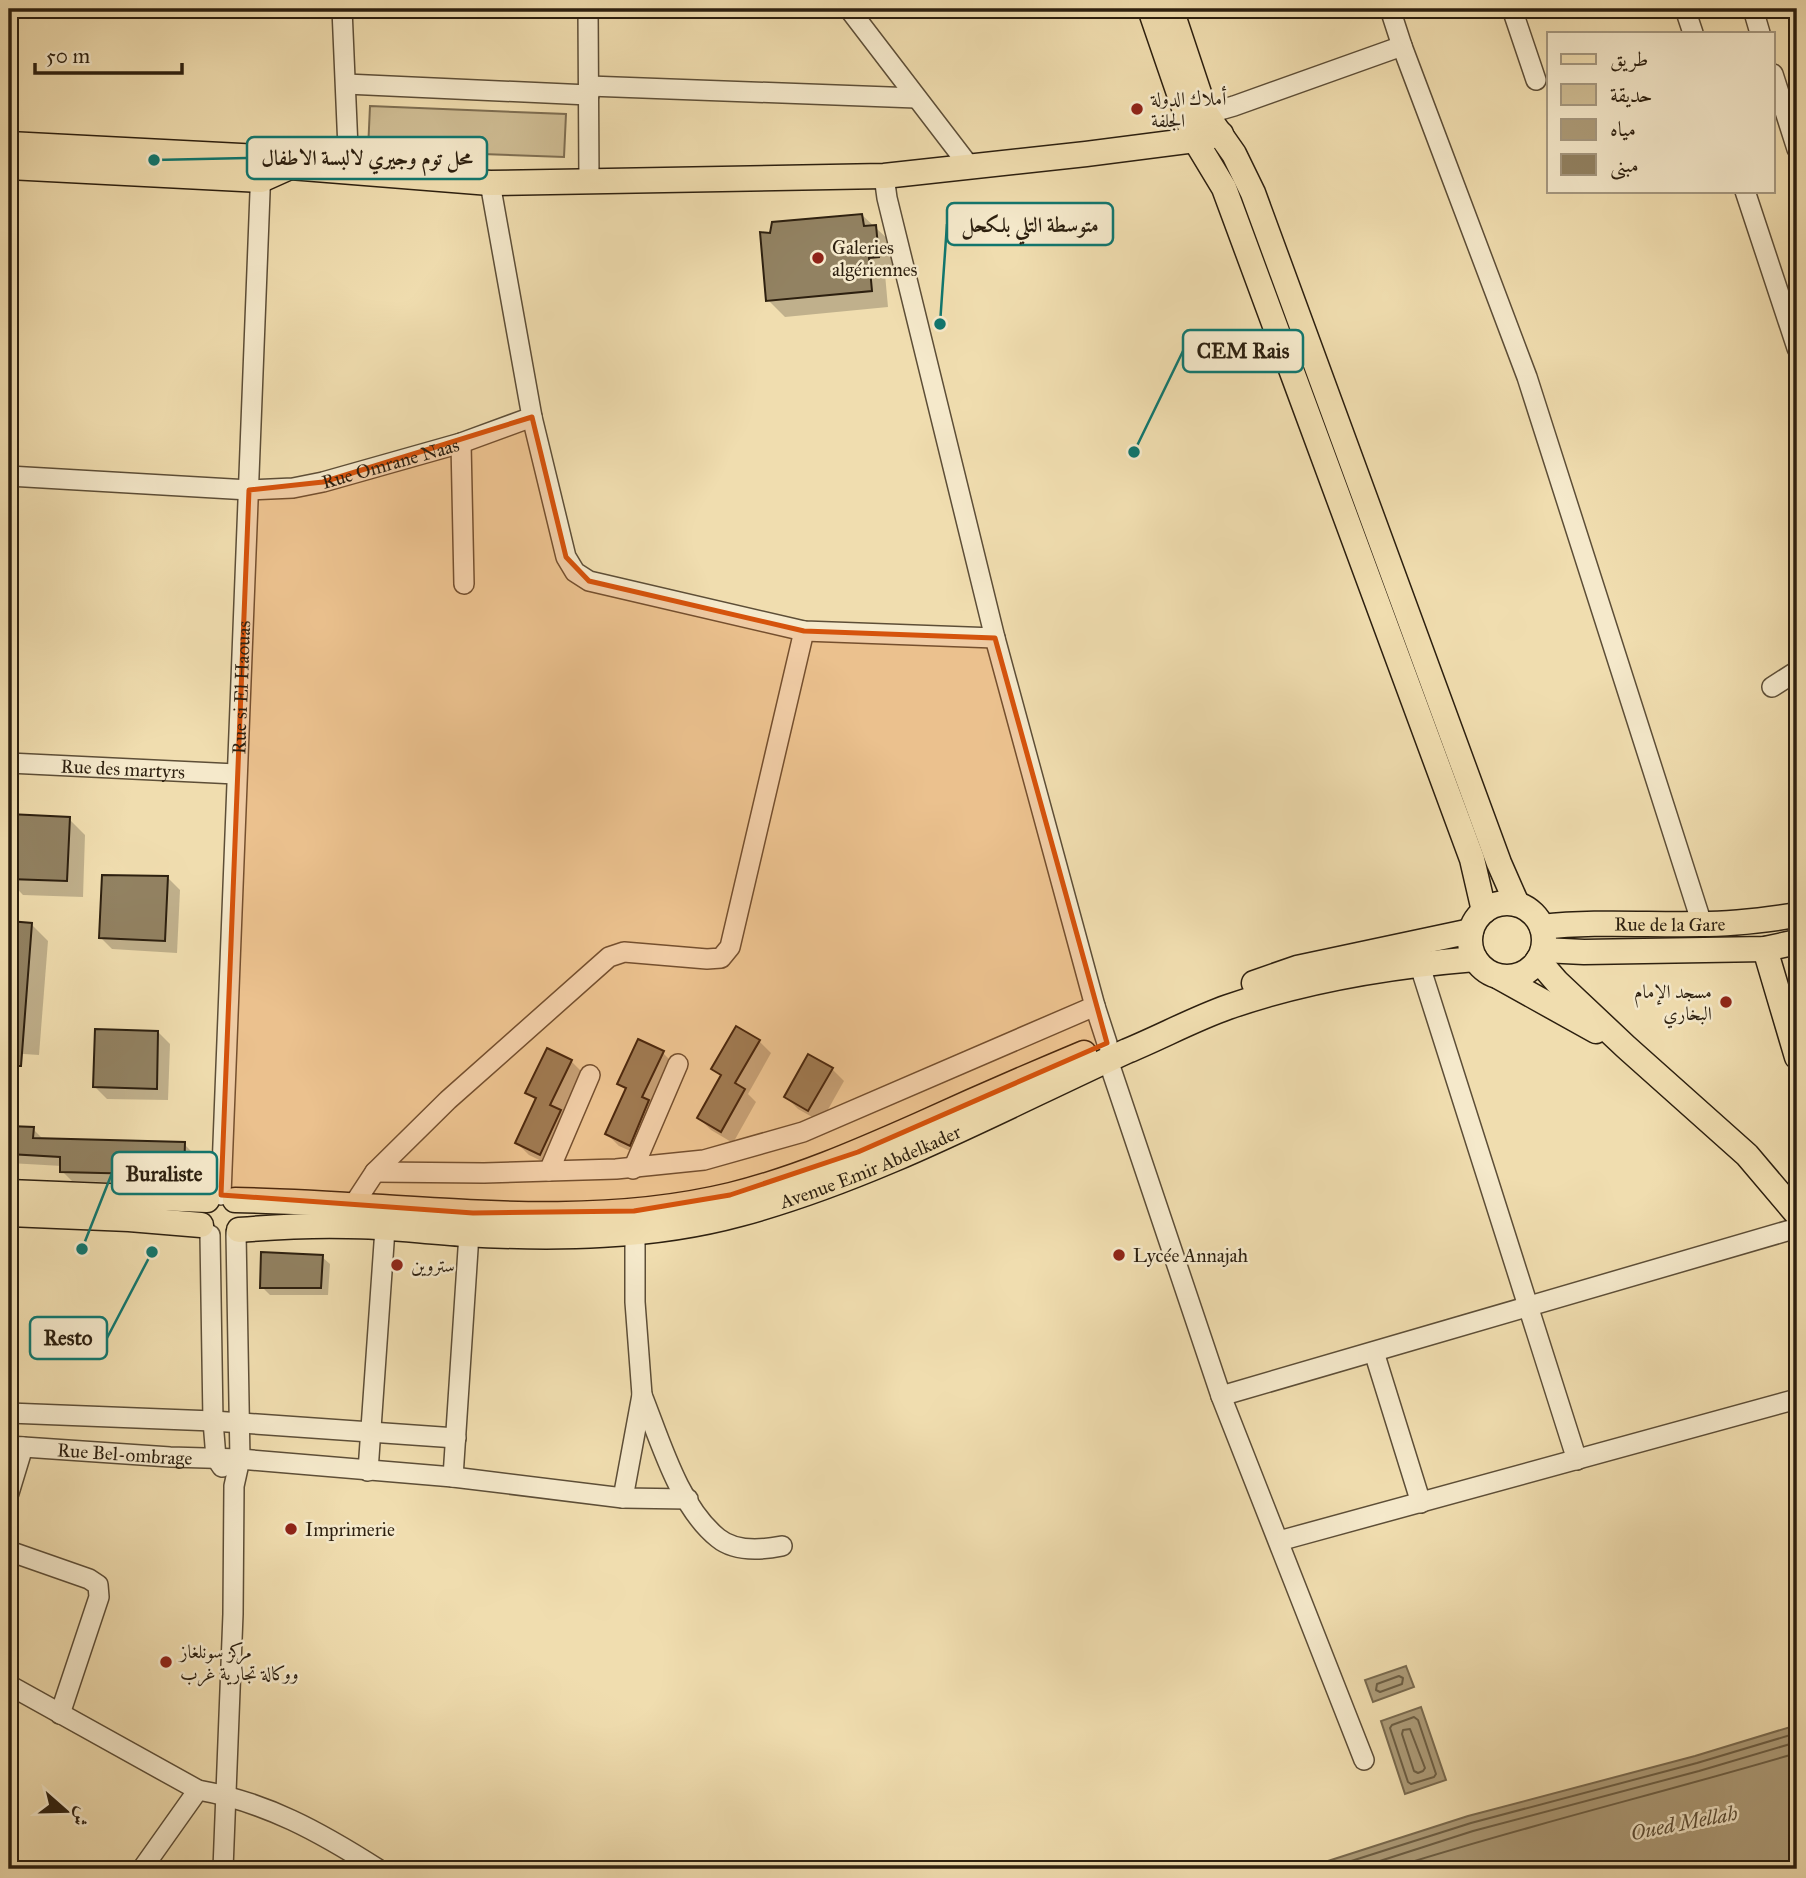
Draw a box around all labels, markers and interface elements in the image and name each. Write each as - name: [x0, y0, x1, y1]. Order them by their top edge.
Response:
- scale bar: [35, 32, 182, 76]
- legend: [1547, 32, 1774, 192]
- text: 50 m: [46, 43, 91, 69]
- text: طريق: [1610, 46, 1648, 72]
- text: حديقة: [1610, 82, 1653, 108]
- place label: أملاك الدولة الجلفة: [1150, 86, 1227, 132]
- marker: أملاك الدولة الجلفة: [1129, 101, 1145, 117]
- text: مياه: [1610, 116, 1636, 142]
- callout: محل توم وجيري لالبسة الاطفال: [247, 137, 487, 179]
- text: محل توم وجيري لالبسة الاطفال: [261, 145, 474, 177]
- text: مبنى: [1610, 152, 1639, 180]
- callout: متوسطة التلي بلكحل: [947, 203, 1113, 245]
- text: متوسطة التلي بلكحل: [961, 212, 1099, 245]
- place label: Galeries algériennes: [832, 236, 918, 282]
- marker: Galeries algériennes: [810, 250, 826, 266]
- callout: CEM Rais: [1183, 330, 1303, 372]
- text: CEM Rais: [1197, 338, 1290, 364]
- street label: Rue Omrane Naas: [319, 433, 462, 494]
- street label: Rue si El Haouas: [227, 620, 255, 755]
- street label: Rue des martyrs: [60, 755, 186, 784]
- street label: Rue de la Gare: [1614, 912, 1726, 936]
- place label: مسجد الإمام البخاري: [1634, 980, 1712, 1029]
- marker: مسجد الإمام البخاري: [1718, 994, 1734, 1010]
- street label: Avenue Emir Abdelkader: [776, 1120, 965, 1214]
- callout: Buraliste: [112, 1152, 217, 1194]
- text: Buraliste: [125, 1161, 203, 1187]
- place label: Lycée Annajah: [1133, 1244, 1249, 1267]
- marker: Lycée Annajah: [1111, 1247, 1127, 1263]
- place label: ستروين: [411, 1254, 455, 1277]
- marker: ستروين: [389, 1257, 405, 1273]
- callout: Resto: [30, 1317, 107, 1359]
- text: Resto: [43, 1325, 93, 1351]
- street label: Rue Bel-ombrage: [56, 1438, 193, 1470]
- place label: Imprimerie: [305, 1518, 395, 1541]
- marker: Imprimerie: [283, 1521, 299, 1537]
- place label: مركز سونلغاز ووكالة تجارية غرب: [178, 1640, 299, 1687]
- marker: مركز سونلغاز ووكالة تجارية غرب: [158, 1654, 174, 1670]
- north arrow: [32, 1776, 102, 1846]
- water label: Oued Mellah: [1628, 1800, 1740, 1846]
- text: ش: [67, 1804, 96, 1829]

